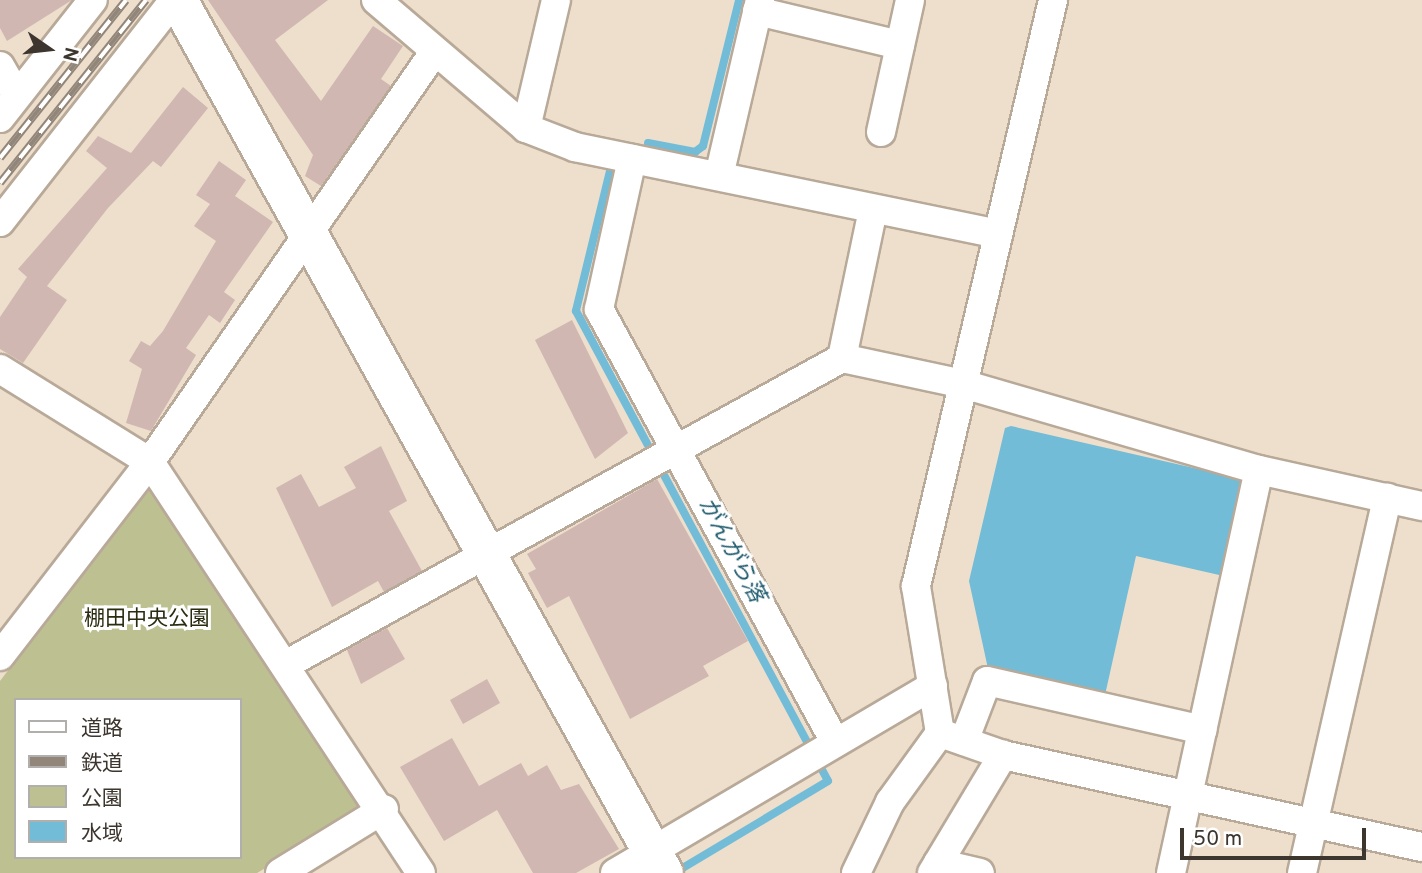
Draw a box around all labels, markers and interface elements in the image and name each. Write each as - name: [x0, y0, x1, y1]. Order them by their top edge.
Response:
- north arrow: [14, 14, 84, 84]
- text: N: [56, 45, 83, 64]
- water label: がんがら落: [691, 494, 769, 608]
- park label: 棚田中央公園: [84, 607, 210, 633]
- legend: [14, 698, 242, 859]
- text: 道路: [81, 716, 123, 743]
- text: 鉄道: [81, 751, 123, 778]
- text: 公園: [81, 786, 123, 813]
- scale bar: [1184, 814, 1370, 858]
- text: 水域: [81, 821, 123, 848]
- text: 50 m: [1193, 826, 1242, 853]

